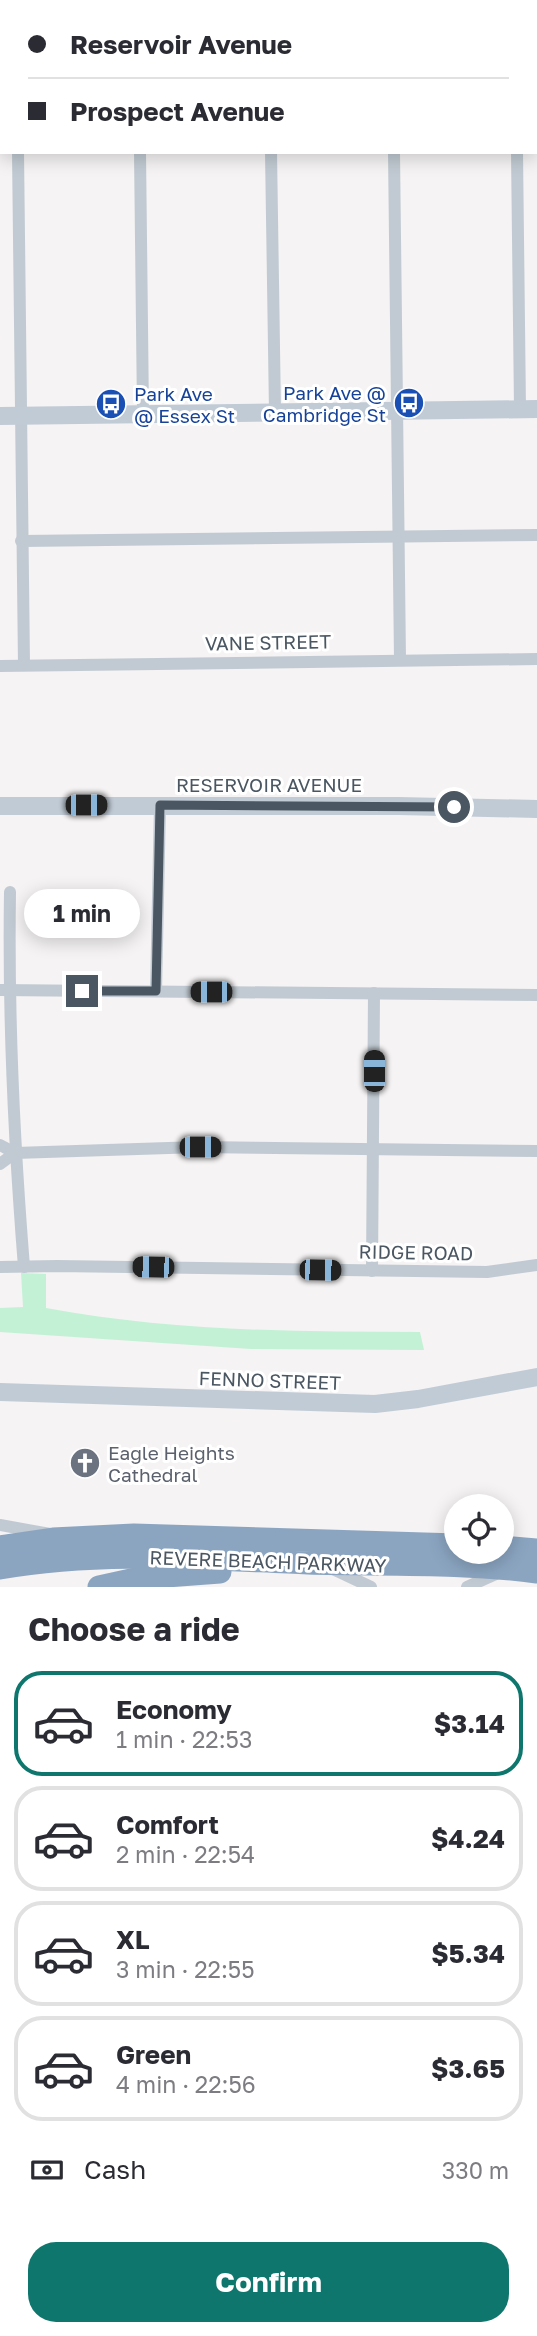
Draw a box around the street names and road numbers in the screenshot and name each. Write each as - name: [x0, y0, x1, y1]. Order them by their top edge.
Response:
- street label: VANE STREET: [205, 629, 332, 655]
- street label: RESERVOIR AVENUE: [176, 773, 362, 796]
- street label: RIDGE ROAD: [359, 1240, 473, 1264]
- street label: FENNO STREET: [198, 1366, 342, 1394]
- street label: REVERE BEACH PARKWAY: [149, 1545, 387, 1577]

